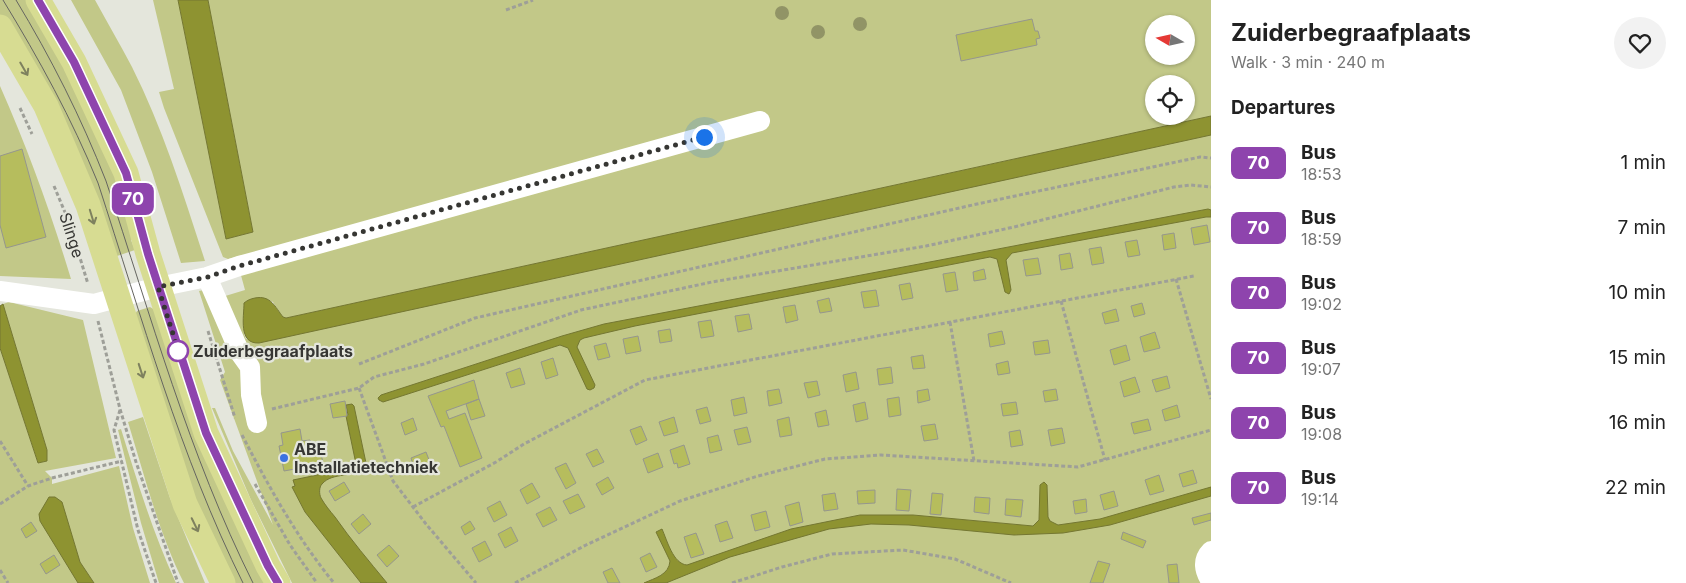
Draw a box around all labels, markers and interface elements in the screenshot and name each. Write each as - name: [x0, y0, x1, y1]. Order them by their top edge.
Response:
- north arrow: [1145, 15, 1195, 65]
- map controls: [1145, 15, 1195, 125]
- button: heart: [1614, 17, 1666, 69]
- text: Zuiderbegraafplaats: [1231, 18, 1471, 47]
- text: Walk · 3 min · 240 m: [1231, 52, 1385, 72]
- one-way arrow: [20, 62, 30, 76]
- button: locate: [1145, 75, 1195, 125]
- text: Departures: [1231, 96, 1335, 119]
- your location: [692, 125, 717, 150]
- text: Bus: [1301, 141, 1336, 164]
- text: 1 min: [1620, 151, 1666, 174]
- text: 70: [1247, 152, 1270, 173]
- text: 18:53: [1301, 164, 1342, 184]
- line badge: 70: [110, 183, 156, 215]
- text: 70: [122, 188, 144, 209]
- text: Bus: [1301, 206, 1336, 229]
- one-way arrow: [88, 208, 97, 224]
- street label: Slinge: [55, 210, 89, 260]
- text: 7 min: [1617, 216, 1666, 239]
- text: 70: [1247, 217, 1270, 238]
- text: 18:59: [1301, 229, 1342, 249]
- text: Bus: [1301, 271, 1336, 294]
- text: 10 min: [1608, 281, 1666, 304]
- text: 70: [1247, 282, 1270, 303]
- text: 19:02: [1301, 294, 1342, 314]
- text: Bus: [1301, 336, 1336, 359]
- marker: Zuiderbegraafplaats: [167, 340, 189, 362]
- place label: Zuiderbegraafplaats: [193, 341, 353, 361]
- text: 15 min: [1609, 346, 1666, 369]
- text: 70: [1247, 347, 1270, 368]
- text: 19:07: [1301, 359, 1341, 379]
- one-way arrow: [137, 363, 147, 379]
- text: Bus: [1301, 401, 1336, 424]
- text: 16 min: [1609, 411, 1666, 434]
- text: 70: [1247, 412, 1270, 433]
- text: 19:08: [1301, 424, 1342, 444]
- place label: ABE Installatietechniek: [294, 439, 439, 477]
- marker: ABE Installatietechniek: [278, 452, 290, 464]
- text: Bus: [1301, 466, 1336, 489]
- text: 22 min: [1605, 476, 1666, 499]
- text: 70: [1247, 477, 1270, 498]
- text: 19:14: [1301, 489, 1339, 509]
- one-way arrow: [191, 517, 200, 532]

